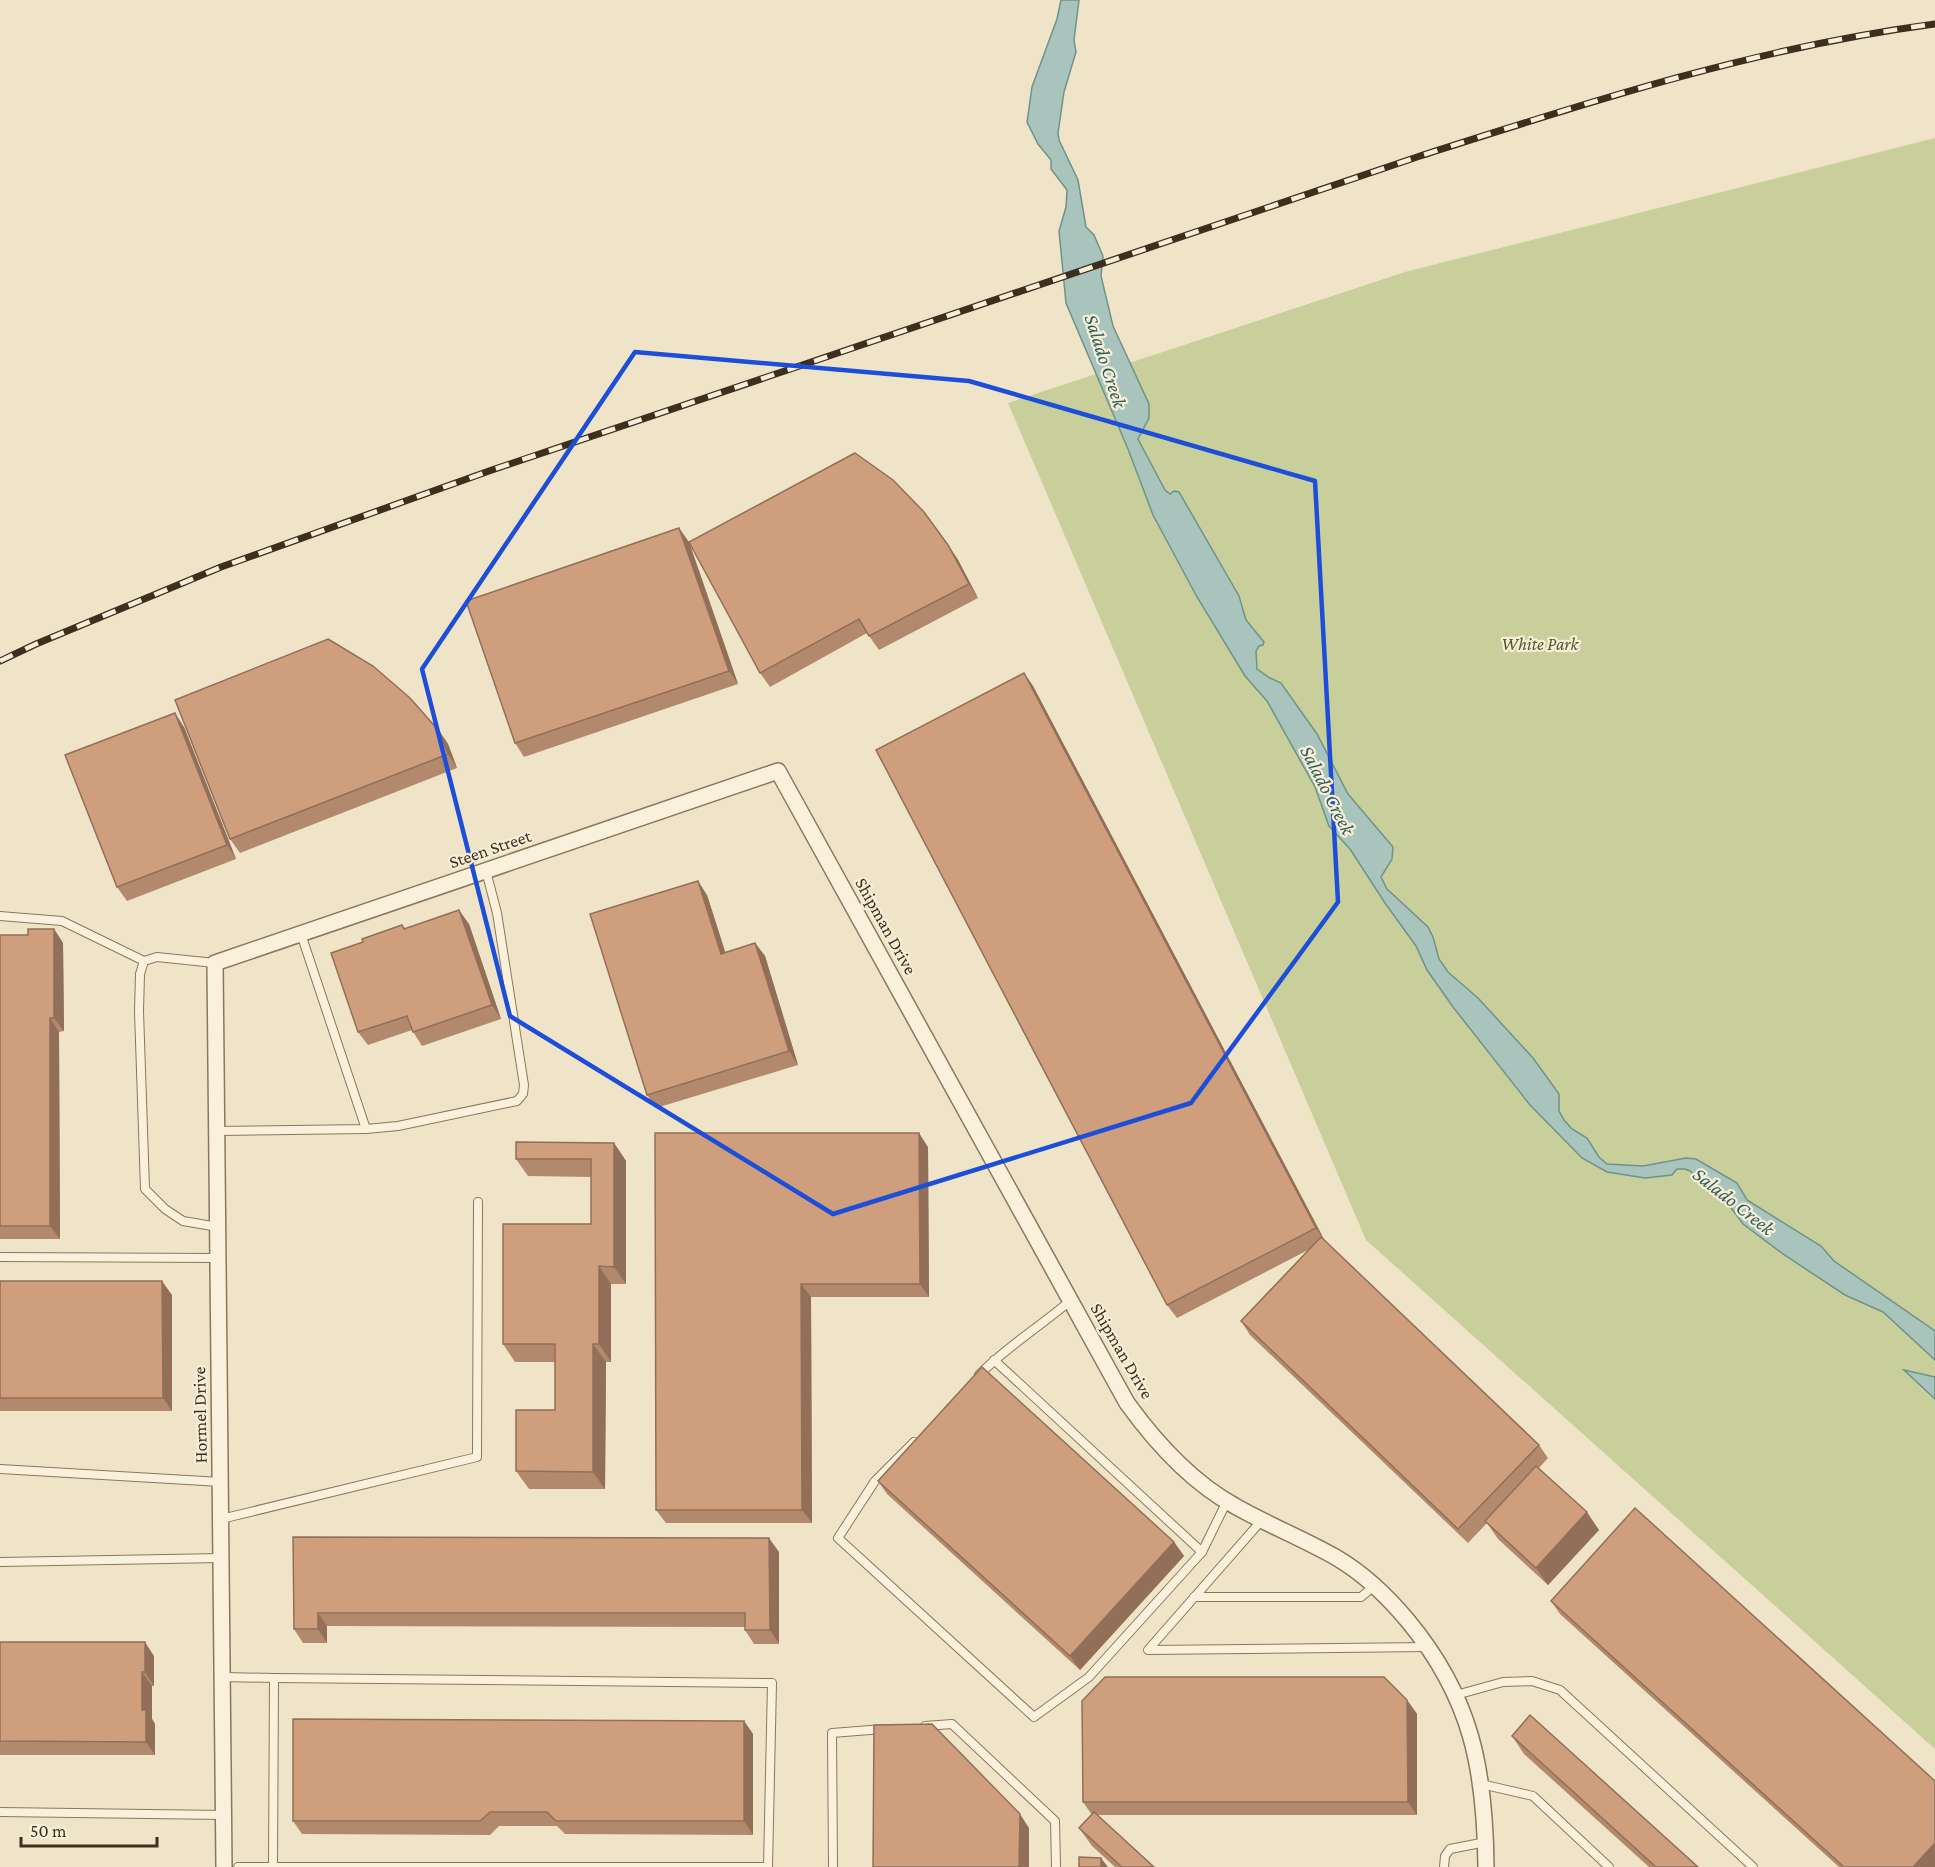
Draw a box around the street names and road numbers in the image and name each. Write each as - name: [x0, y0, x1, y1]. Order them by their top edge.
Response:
- street label: Steen Street: [446, 825, 535, 872]
- street label: Shipman Drive: [851, 874, 921, 978]
- street label: Shipman Drive: [1087, 1300, 1158, 1403]
- street label: Hormel Drive: [189, 1366, 211, 1464]

